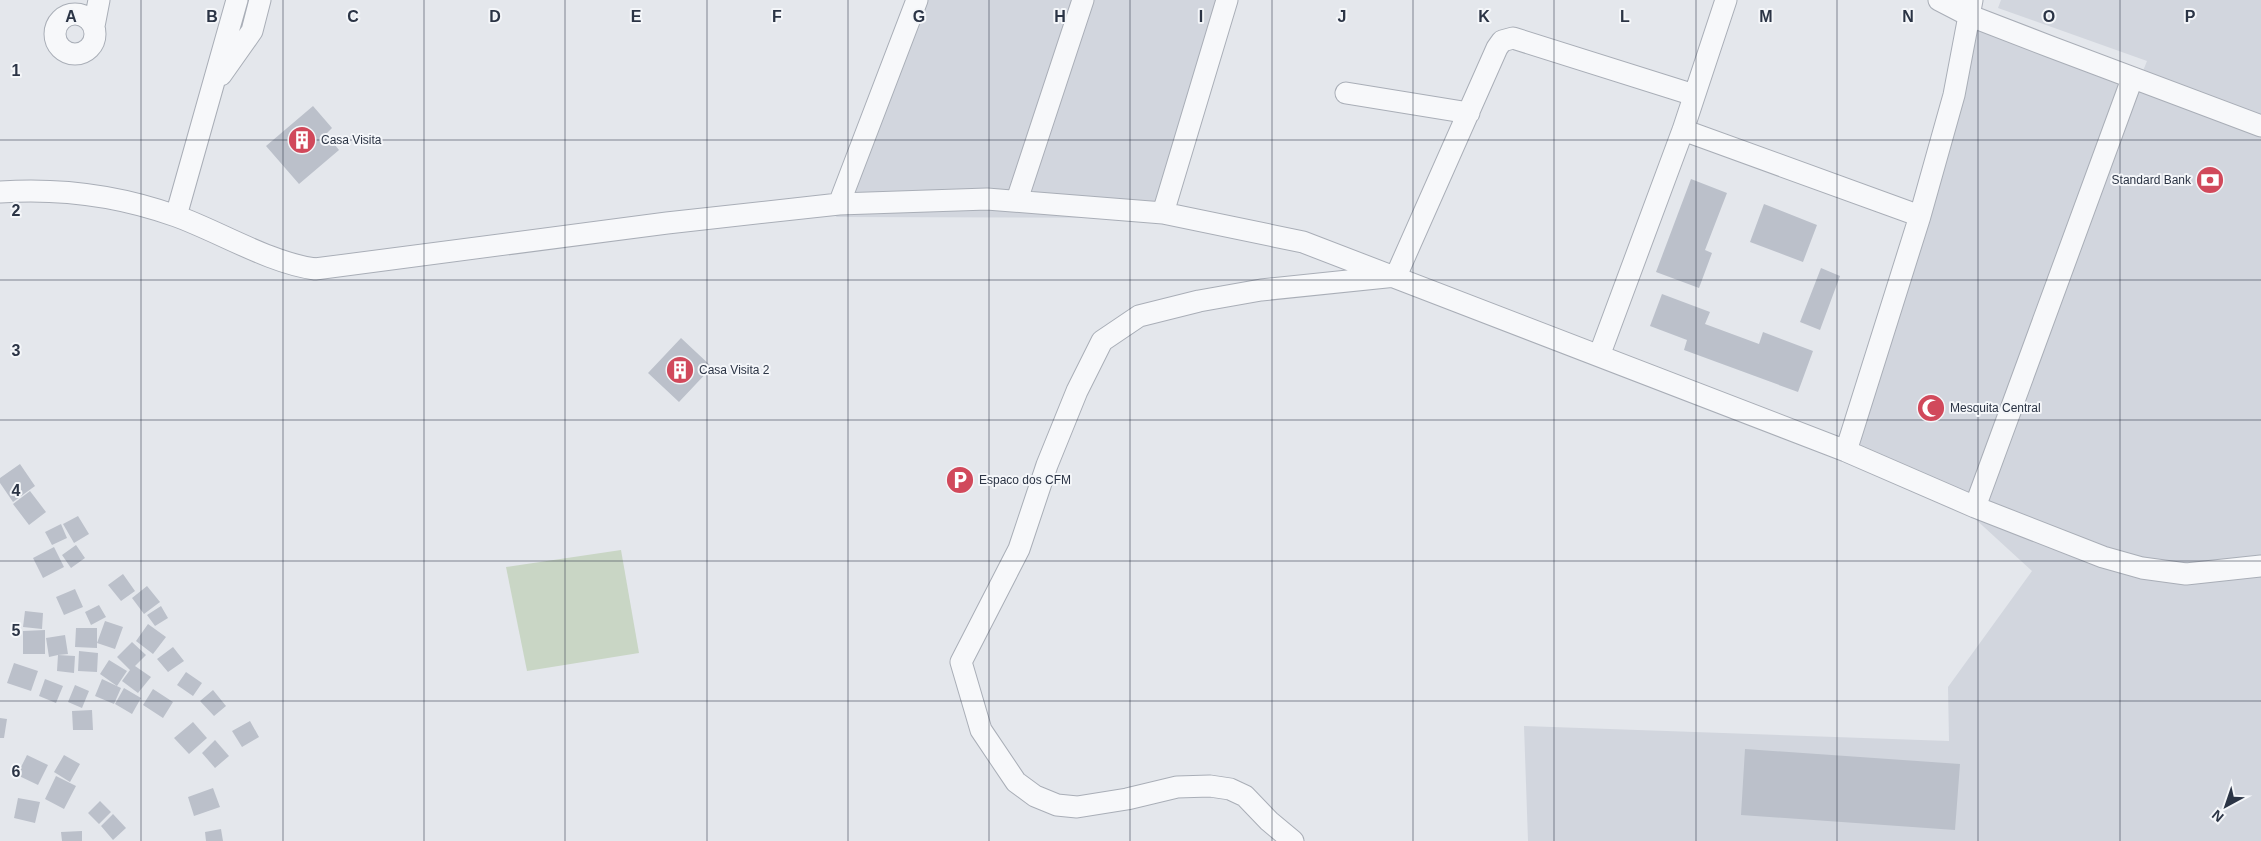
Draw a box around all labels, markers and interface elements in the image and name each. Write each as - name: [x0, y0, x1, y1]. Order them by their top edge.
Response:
- text: A: [65, 8, 77, 25]
- text: B: [206, 8, 218, 25]
- text: C: [347, 8, 359, 25]
- text: D: [489, 8, 501, 25]
- text: E: [631, 8, 642, 25]
- text: F: [772, 8, 782, 25]
- text: G: [913, 8, 925, 25]
- text: H: [1054, 8, 1066, 25]
- text: I: [1199, 8, 1203, 25]
- text: J: [1338, 8, 1346, 25]
- text: K: [1478, 8, 1490, 25]
- text: L: [1620, 8, 1630, 25]
- text: M: [1759, 8, 1773, 25]
- text: N: [1902, 8, 1914, 25]
- text: O: [2043, 8, 2055, 25]
- text: P: [2185, 8, 2196, 25]
- text: 1: [12, 62, 21, 79]
- building icon: Casa Visita: [287, 125, 317, 155]
- place label: Casa Visita: [321, 133, 382, 147]
- bank icon: Standard Bank: [2195, 165, 2225, 195]
- place label: Standard Bank: [2112, 173, 2192, 187]
- text: 2: [12, 202, 21, 219]
- text: 3: [12, 342, 21, 359]
- building icon: Casa Visita 2: [665, 355, 695, 385]
- place label: Casa Visita 2: [699, 363, 770, 377]
- mosque icon: Mesquita Central: [1916, 393, 1946, 423]
- place label: Mesquita Central: [1950, 401, 2041, 415]
- parking icon: Espaco dos CFM: [945, 465, 975, 495]
- place label: Espaco dos CFM: [979, 473, 1071, 487]
- text: 4: [12, 482, 21, 499]
- text: 5: [12, 622, 21, 639]
- text: 6: [12, 763, 21, 780]
- north arrow: [2201, 781, 2251, 831]
- text: N: [2209, 807, 2227, 825]

